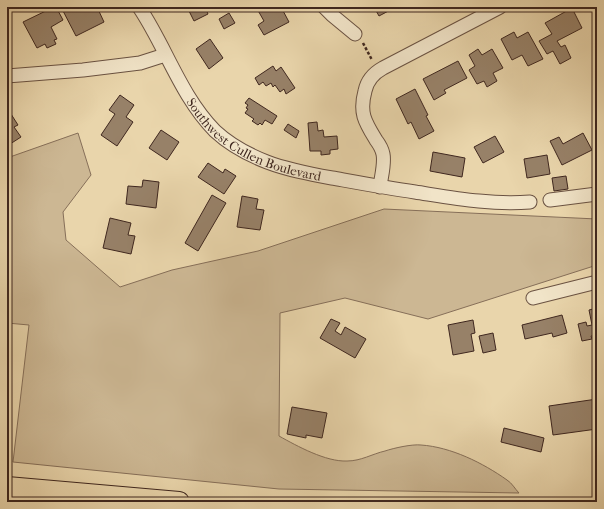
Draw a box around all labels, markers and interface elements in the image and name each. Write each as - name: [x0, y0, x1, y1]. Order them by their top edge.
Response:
- street label: Southwest Cullen Boulevard: [183, 95, 323, 184]

